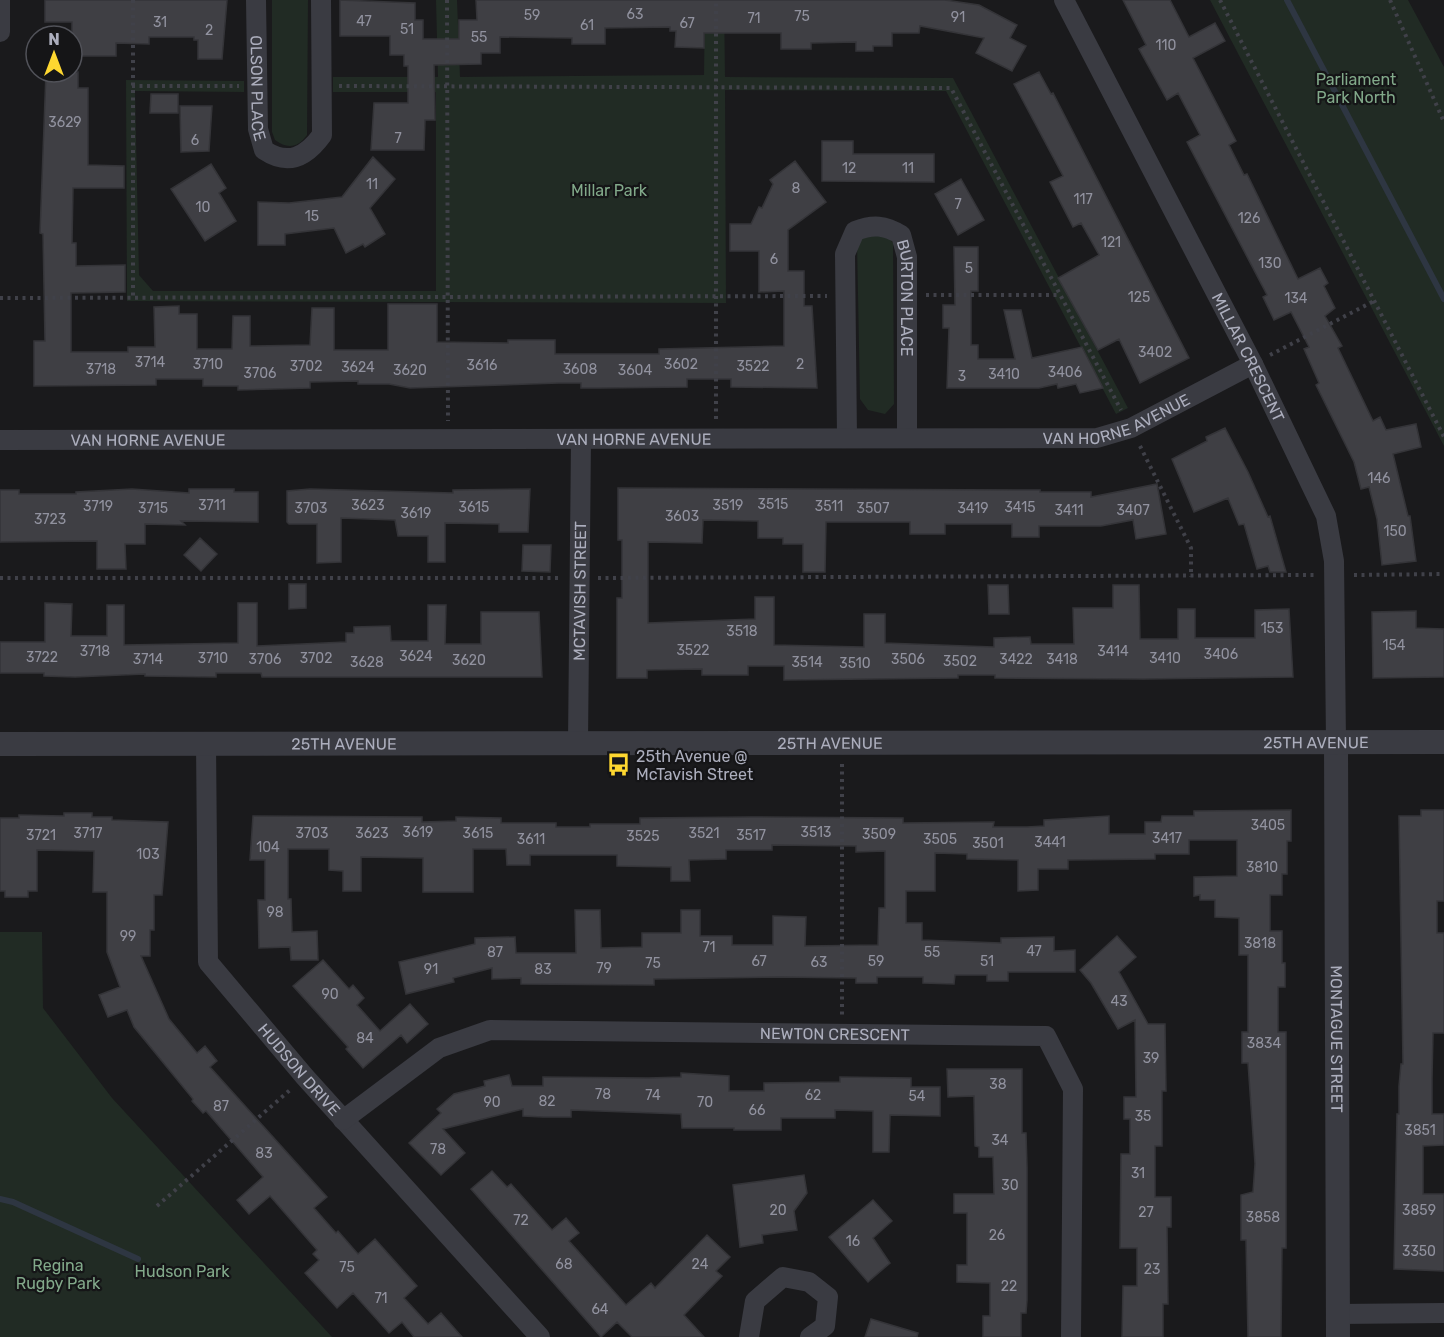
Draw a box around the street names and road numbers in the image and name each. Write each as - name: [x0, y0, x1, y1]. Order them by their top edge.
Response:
- street label: OLSON PLACE: [247, 35, 270, 143]
- street label: BURTON PLACE: [893, 237, 917, 356]
- street label: MILLAR CRESCENT: [1208, 289, 1289, 425]
- street label: VAN HORNE AVENUE: [1043, 389, 1193, 448]
- street label: VAN HORNE AVENUE: [557, 429, 711, 448]
- street label: VAN HORNE AVENUE: [71, 430, 225, 449]
- street label: MCTAVISH STREET: [569, 521, 590, 661]
- street label: 25TH AVENUE: [777, 733, 883, 752]
- street label: 25TH AVENUE: [1263, 733, 1369, 752]
- street label: 25TH AVENUE: [291, 734, 397, 753]
- street label: MONTAGUE STREET: [1327, 965, 1347, 1113]
- street label: HUDSON DRIVE: [254, 1019, 344, 1119]
- street label: NEWTON CRESCENT: [760, 1023, 910, 1044]

